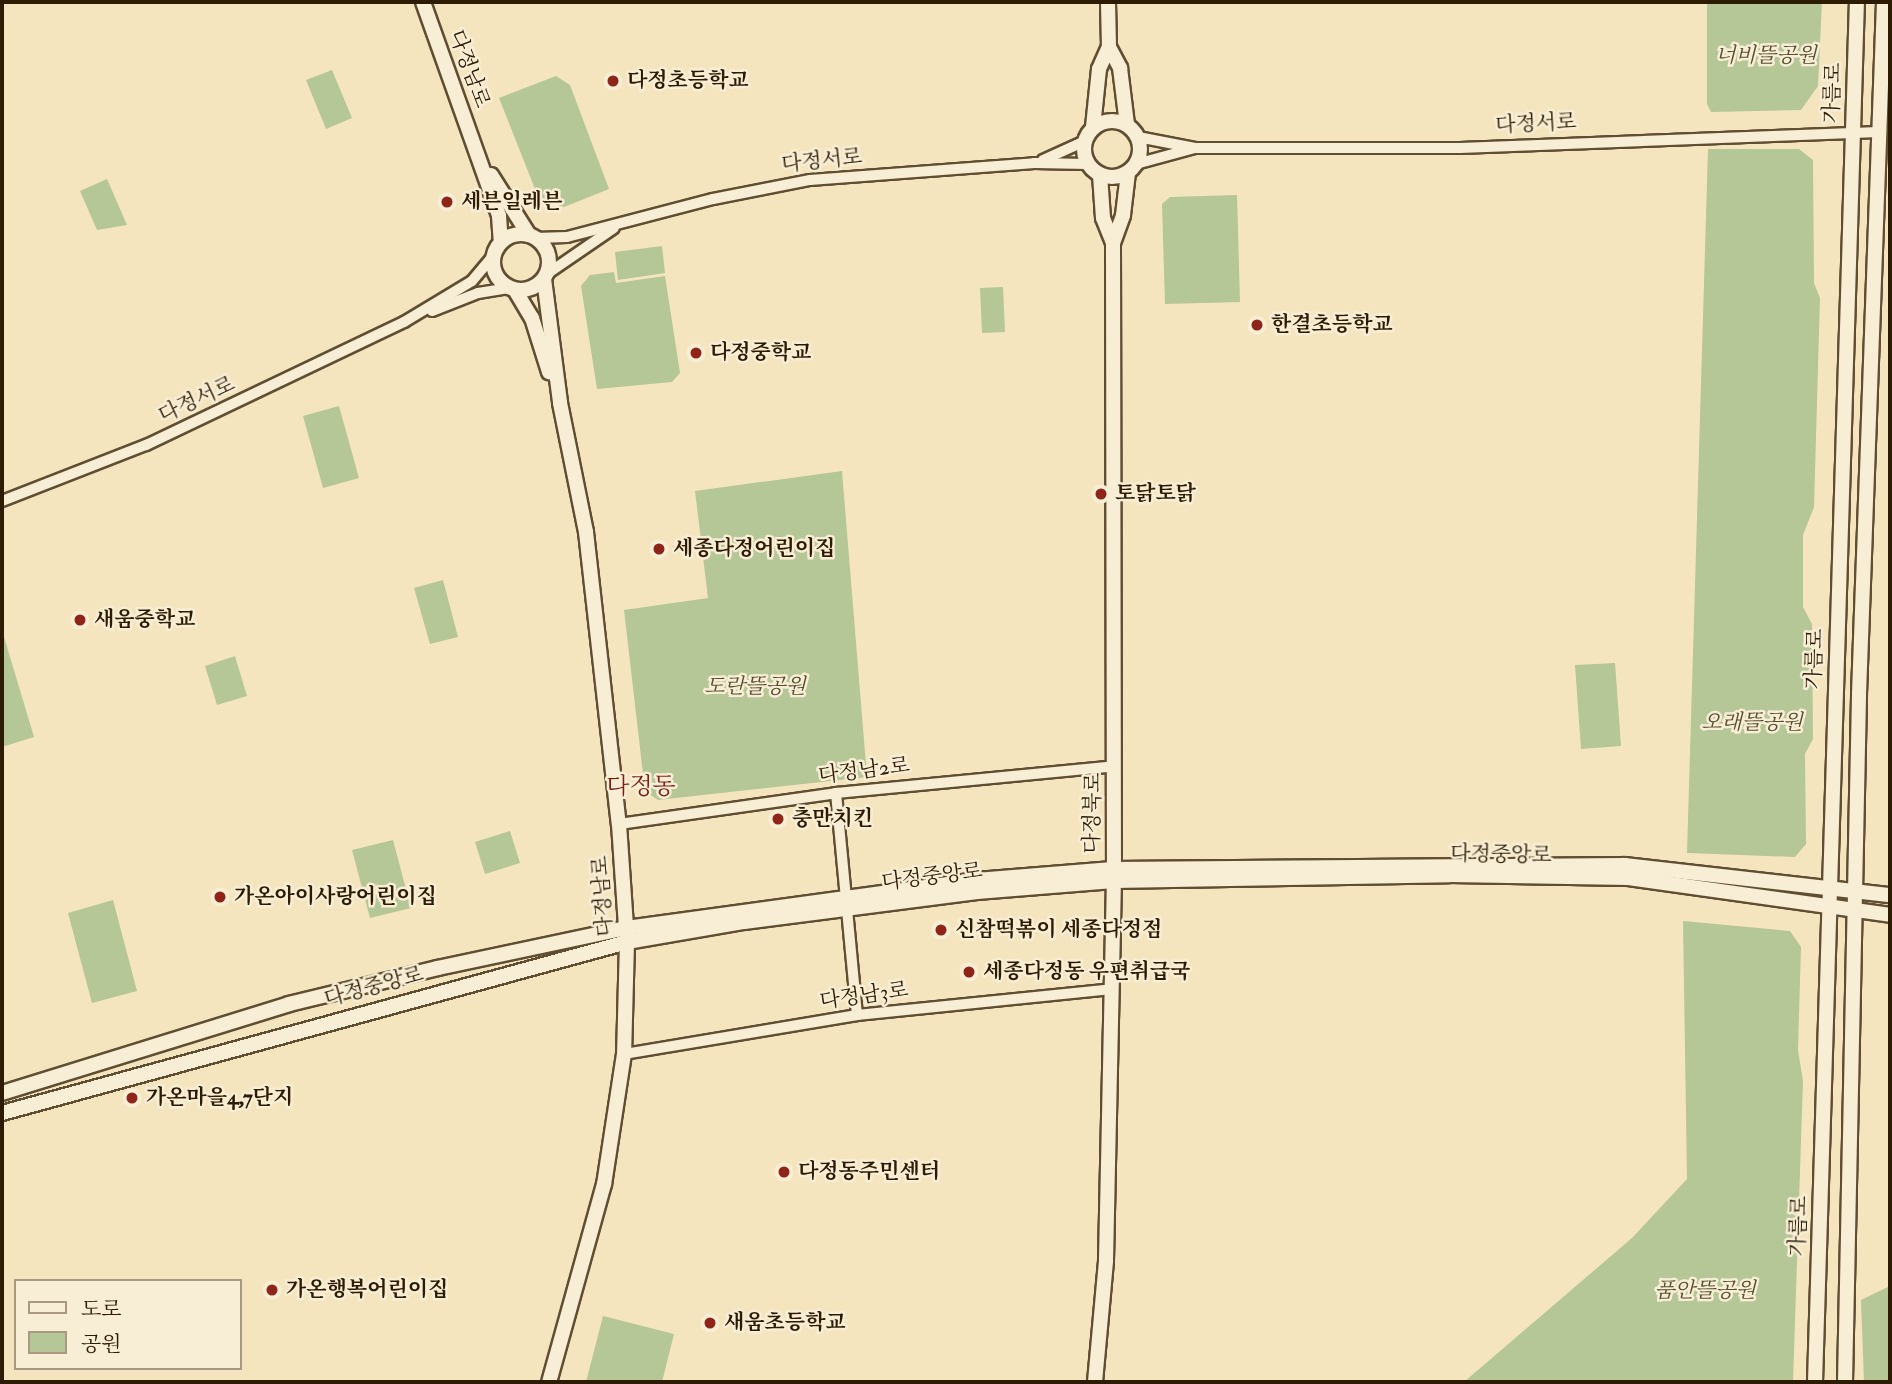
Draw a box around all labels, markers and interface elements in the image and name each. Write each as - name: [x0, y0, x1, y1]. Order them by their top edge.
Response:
- street label: 다정남로: [443, 27, 495, 111]
- park label: 너비뜰공원: [1715, 43, 1817, 69]
- street label: 가름로: [1819, 62, 1847, 124]
- place label: 다정초등학교: [627, 68, 749, 94]
- marker: 다정초등학교: [605, 73, 621, 89]
- street label: 다정서로: [1495, 109, 1577, 139]
- street label: 다정서로: [780, 144, 864, 178]
- place label: 세븐일레븐: [461, 189, 562, 215]
- marker: 세븐일레븐: [439, 194, 455, 210]
- place label: 한결초등학교: [1271, 312, 1393, 338]
- marker: 한결초등학교: [1249, 317, 1265, 333]
- place label: 다정중학교: [710, 340, 811, 366]
- marker: 다정중학교: [688, 345, 704, 361]
- street label: 다정서로: [155, 371, 239, 429]
- place label: 토닭토닭: [1115, 481, 1196, 507]
- marker: 토닭토닭: [1093, 486, 1109, 502]
- place label: 세종다정어린이집: [673, 536, 835, 562]
- marker: 세종다정어린이집: [651, 541, 667, 557]
- place label: 새움중학교: [94, 607, 195, 633]
- marker: 새움중학교: [72, 612, 88, 628]
- street label: 가름로: [1801, 628, 1829, 690]
- park label: 도란뜰공원: [704, 674, 806, 700]
- park label: 오래뜰공원: [1701, 710, 1803, 736]
- street label: 다정남2로: [817, 753, 911, 789]
- street label: 다정북로: [1080, 772, 1106, 854]
- district label: 다정동: [606, 773, 676, 801]
- place label: 충만치킨: [792, 806, 873, 832]
- marker: 충만치킨: [770, 811, 786, 827]
- street label: 다정중앙로: [1450, 842, 1552, 868]
- street label: 다정남로: [588, 855, 618, 937]
- street label: 다정중앙로: [880, 858, 984, 896]
- place label: 가온아이사랑어린이집: [234, 884, 437, 910]
- marker: 가온아이사랑어린이집: [212, 889, 228, 905]
- place label: 신참떡볶이 세종다정점: [955, 917, 1162, 943]
- marker: 신참떡볶이 세종다정점: [933, 922, 949, 938]
- place label: 세종다정동 우편취급국: [983, 959, 1190, 985]
- street label: 다정중앙로: [322, 962, 426, 1012]
- marker: 세종다정동 우편취급국: [961, 964, 977, 980]
- street label: 다정남3로: [818, 977, 910, 1015]
- place label: 가온마을4,7단지: [146, 1085, 293, 1111]
- marker: 가온마을4,7단지: [124, 1090, 140, 1106]
- place label: 다정동주민센터: [798, 1159, 940, 1185]
- marker: 다정동주민센터: [776, 1164, 792, 1180]
- street label: 가름로: [1785, 1195, 1813, 1257]
- place label: 가온행복어린이집: [286, 1277, 448, 1303]
- park label: 품안뜰공원: [1654, 1278, 1756, 1304]
- legend: [14, 1279, 242, 1370]
- marker: 가온행복어린이집: [264, 1282, 280, 1298]
- text: 도로: [81, 1296, 122, 1323]
- place label: 새움초등학교: [724, 1310, 846, 1336]
- marker: 새움초등학교: [702, 1315, 718, 1331]
- text: 공원: [81, 1331, 122, 1358]

